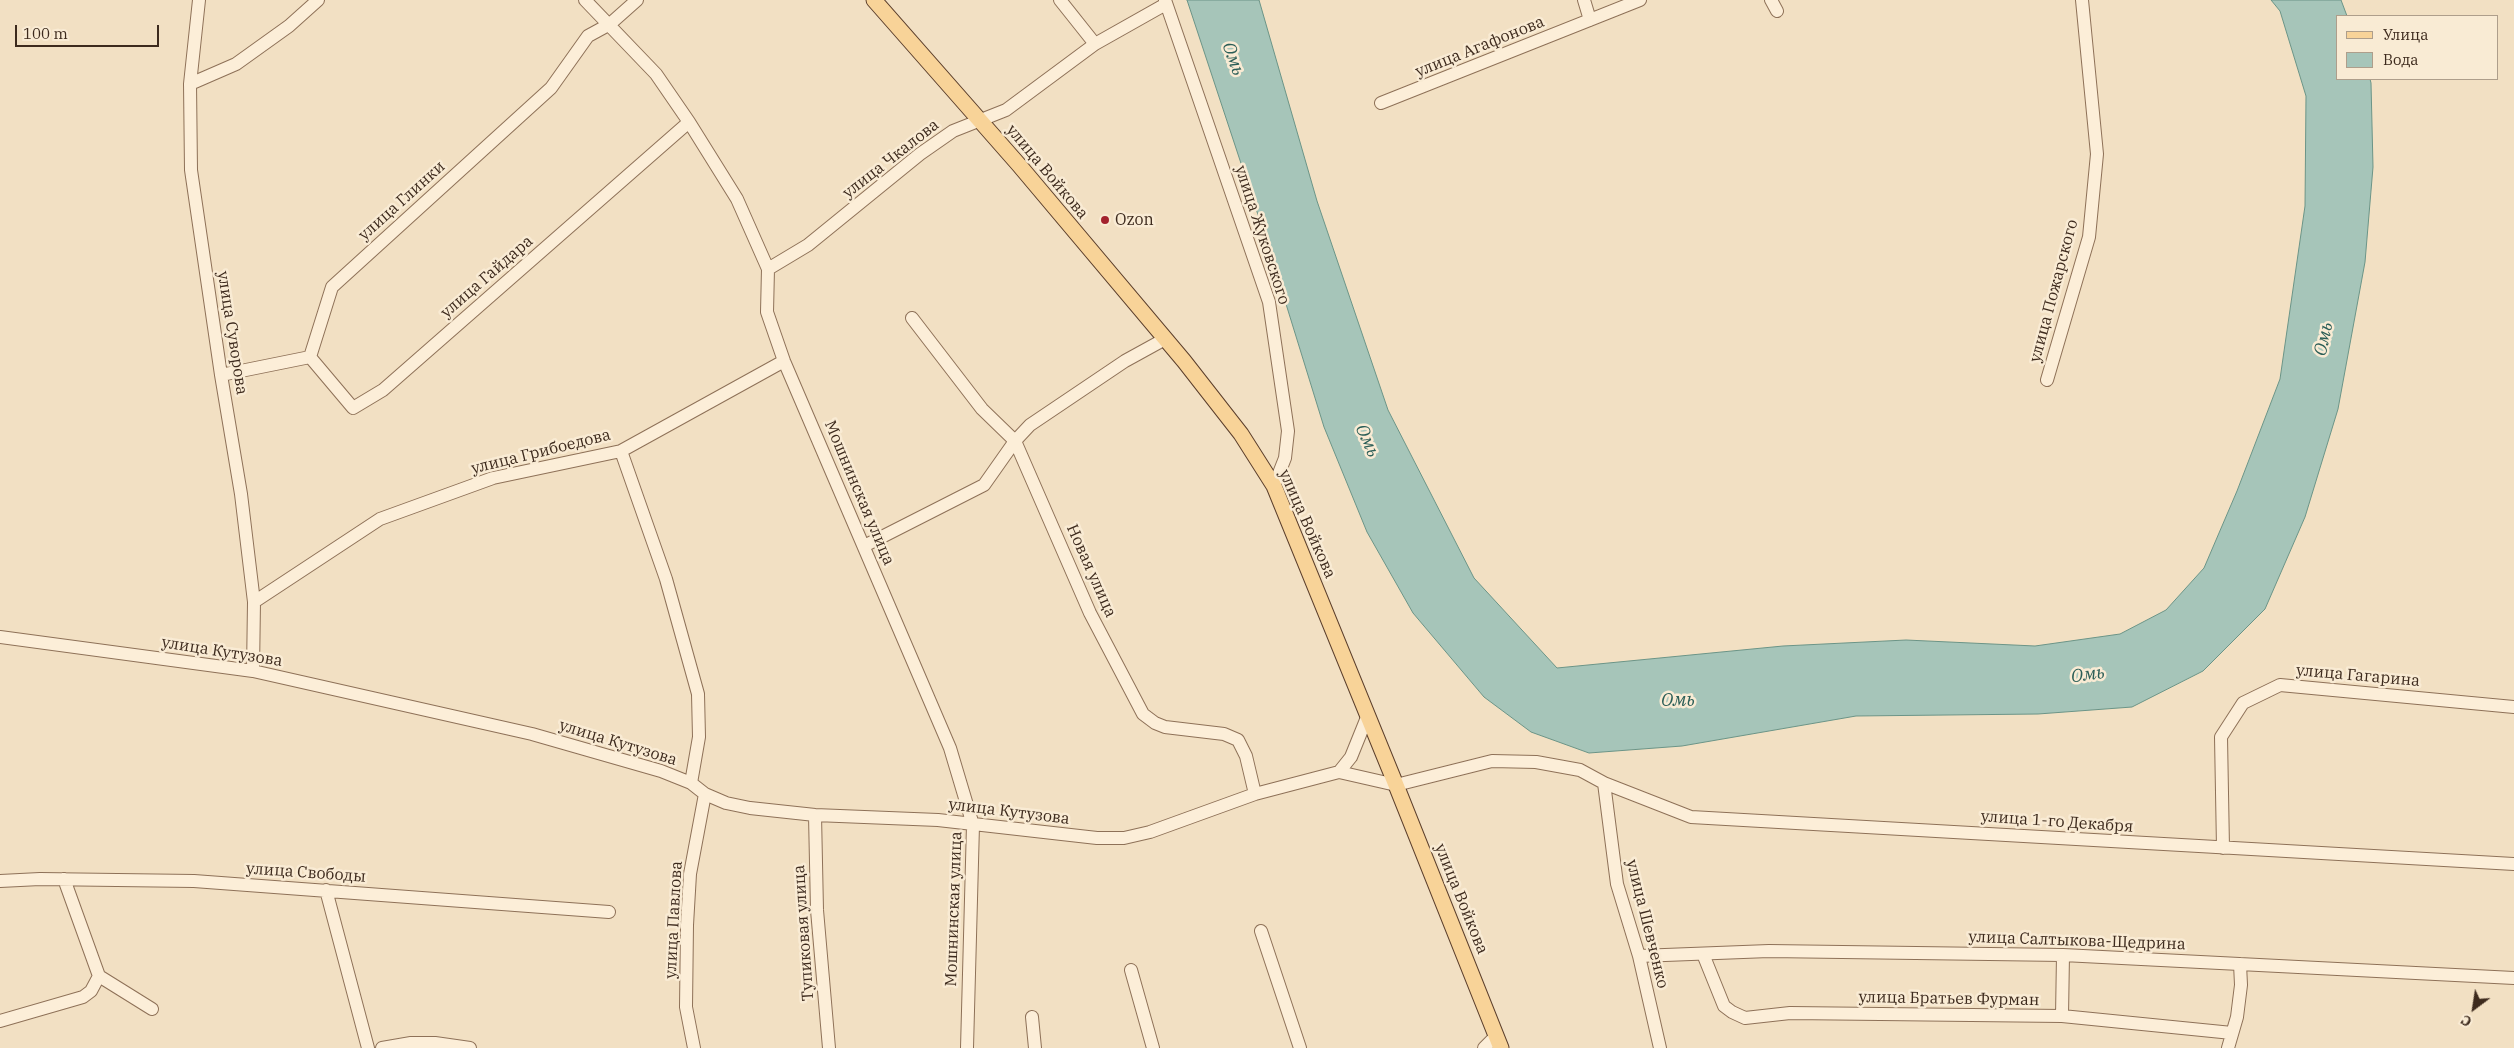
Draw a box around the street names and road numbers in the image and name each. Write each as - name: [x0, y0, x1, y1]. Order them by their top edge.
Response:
- street label: улица Агафонова: [1413, 12, 1547, 82]
- street label: улица Чкалова: [839, 115, 943, 203]
- street label: улица Войкова: [1002, 121, 1092, 223]
- street label: улица Глинки: [355, 157, 449, 245]
- street label: улица Жуковского: [1230, 163, 1294, 307]
- street label: улица Пожарского: [2026, 217, 2082, 365]
- street label: улица Гайдара: [437, 232, 537, 322]
- street label: улица Суворова: [213, 270, 251, 396]
- street label: Мошнинская улица: [820, 418, 898, 568]
- street label: улица Грибоедова: [469, 425, 613, 479]
- street label: улица Войкова: [1274, 467, 1340, 581]
- street label: Новая улица: [1062, 522, 1120, 620]
- street label: улица Кутузова: [160, 633, 284, 671]
- street label: улица Гагарина: [2295, 661, 2421, 691]
- street label: улица Кутузова: [557, 716, 679, 770]
- street label: улица Кутузова: [947, 795, 1071, 829]
- street label: улица 1-го Декабря: [1980, 807, 2134, 837]
- street label: Мошнинская улица: [942, 831, 966, 987]
- street label: улица Войкова: [1430, 841, 1492, 957]
- street label: улица Шевченко: [1622, 858, 1672, 990]
- street label: улица Свободы: [246, 859, 366, 887]
- street label: улица Павлова: [661, 861, 687, 979]
- street label: Тупиковая улица: [790, 864, 818, 1002]
- street label: улица Салтыкова-Щедрина: [1968, 928, 2186, 954]
- street label: улица Братьев Фурман: [1858, 988, 2040, 1010]

